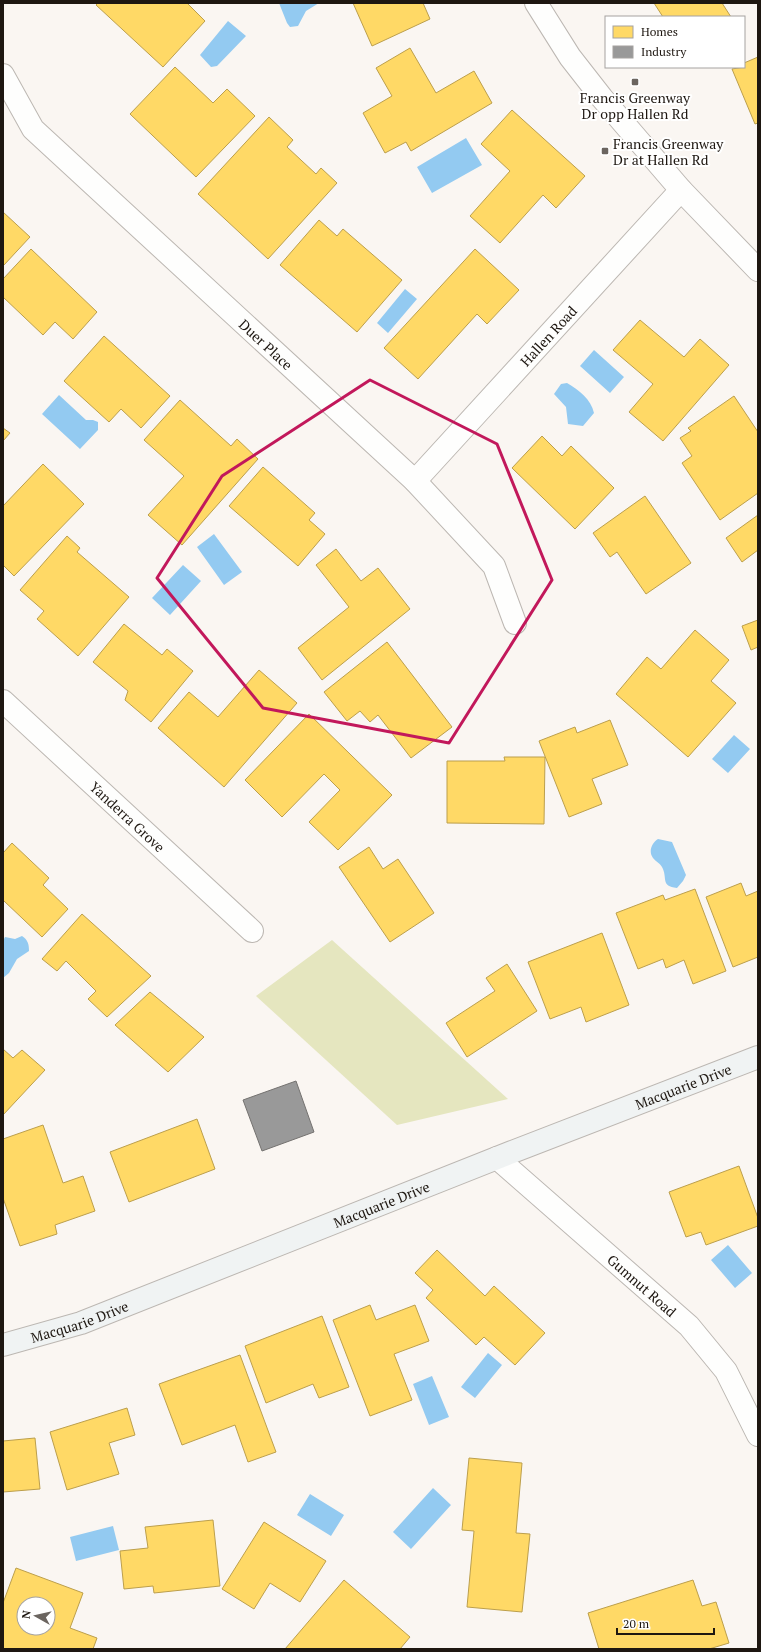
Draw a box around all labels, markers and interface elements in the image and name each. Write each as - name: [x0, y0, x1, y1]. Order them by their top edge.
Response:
- legend: [605, 16, 745, 68]
- text: Homes: [641, 24, 678, 39]
- text: Industry: [641, 44, 687, 59]
- marker: Francis Greenway Dr opp Hallen Rd: [630, 77, 640, 87]
- place label: Francis Greenway Dr opp Hallen Rd: [580, 88, 691, 123]
- place label: Francis Greenway Dr at Hallen Rd: [613, 134, 724, 169]
- marker: Francis Greenway Dr at Hallen Rd: [600, 146, 610, 156]
- street label: Hallen Road: [515, 301, 581, 370]
- street label: Duer Place: [235, 314, 297, 374]
- street label: Yanderra Grove: [86, 777, 170, 856]
- street label: Macquarie Drive: [632, 1059, 734, 1113]
- street label: Macquarie Drive: [330, 1176, 432, 1232]
- street label: Gumnut Road: [604, 1250, 681, 1321]
- street label: Macquarie Drive: [28, 1296, 131, 1346]
- north arrow: [16, 1596, 56, 1636]
- text: N: [19, 1609, 34, 1620]
- scale bar: [617, 1610, 714, 1636]
- text: 20 m: [623, 1616, 650, 1631]

